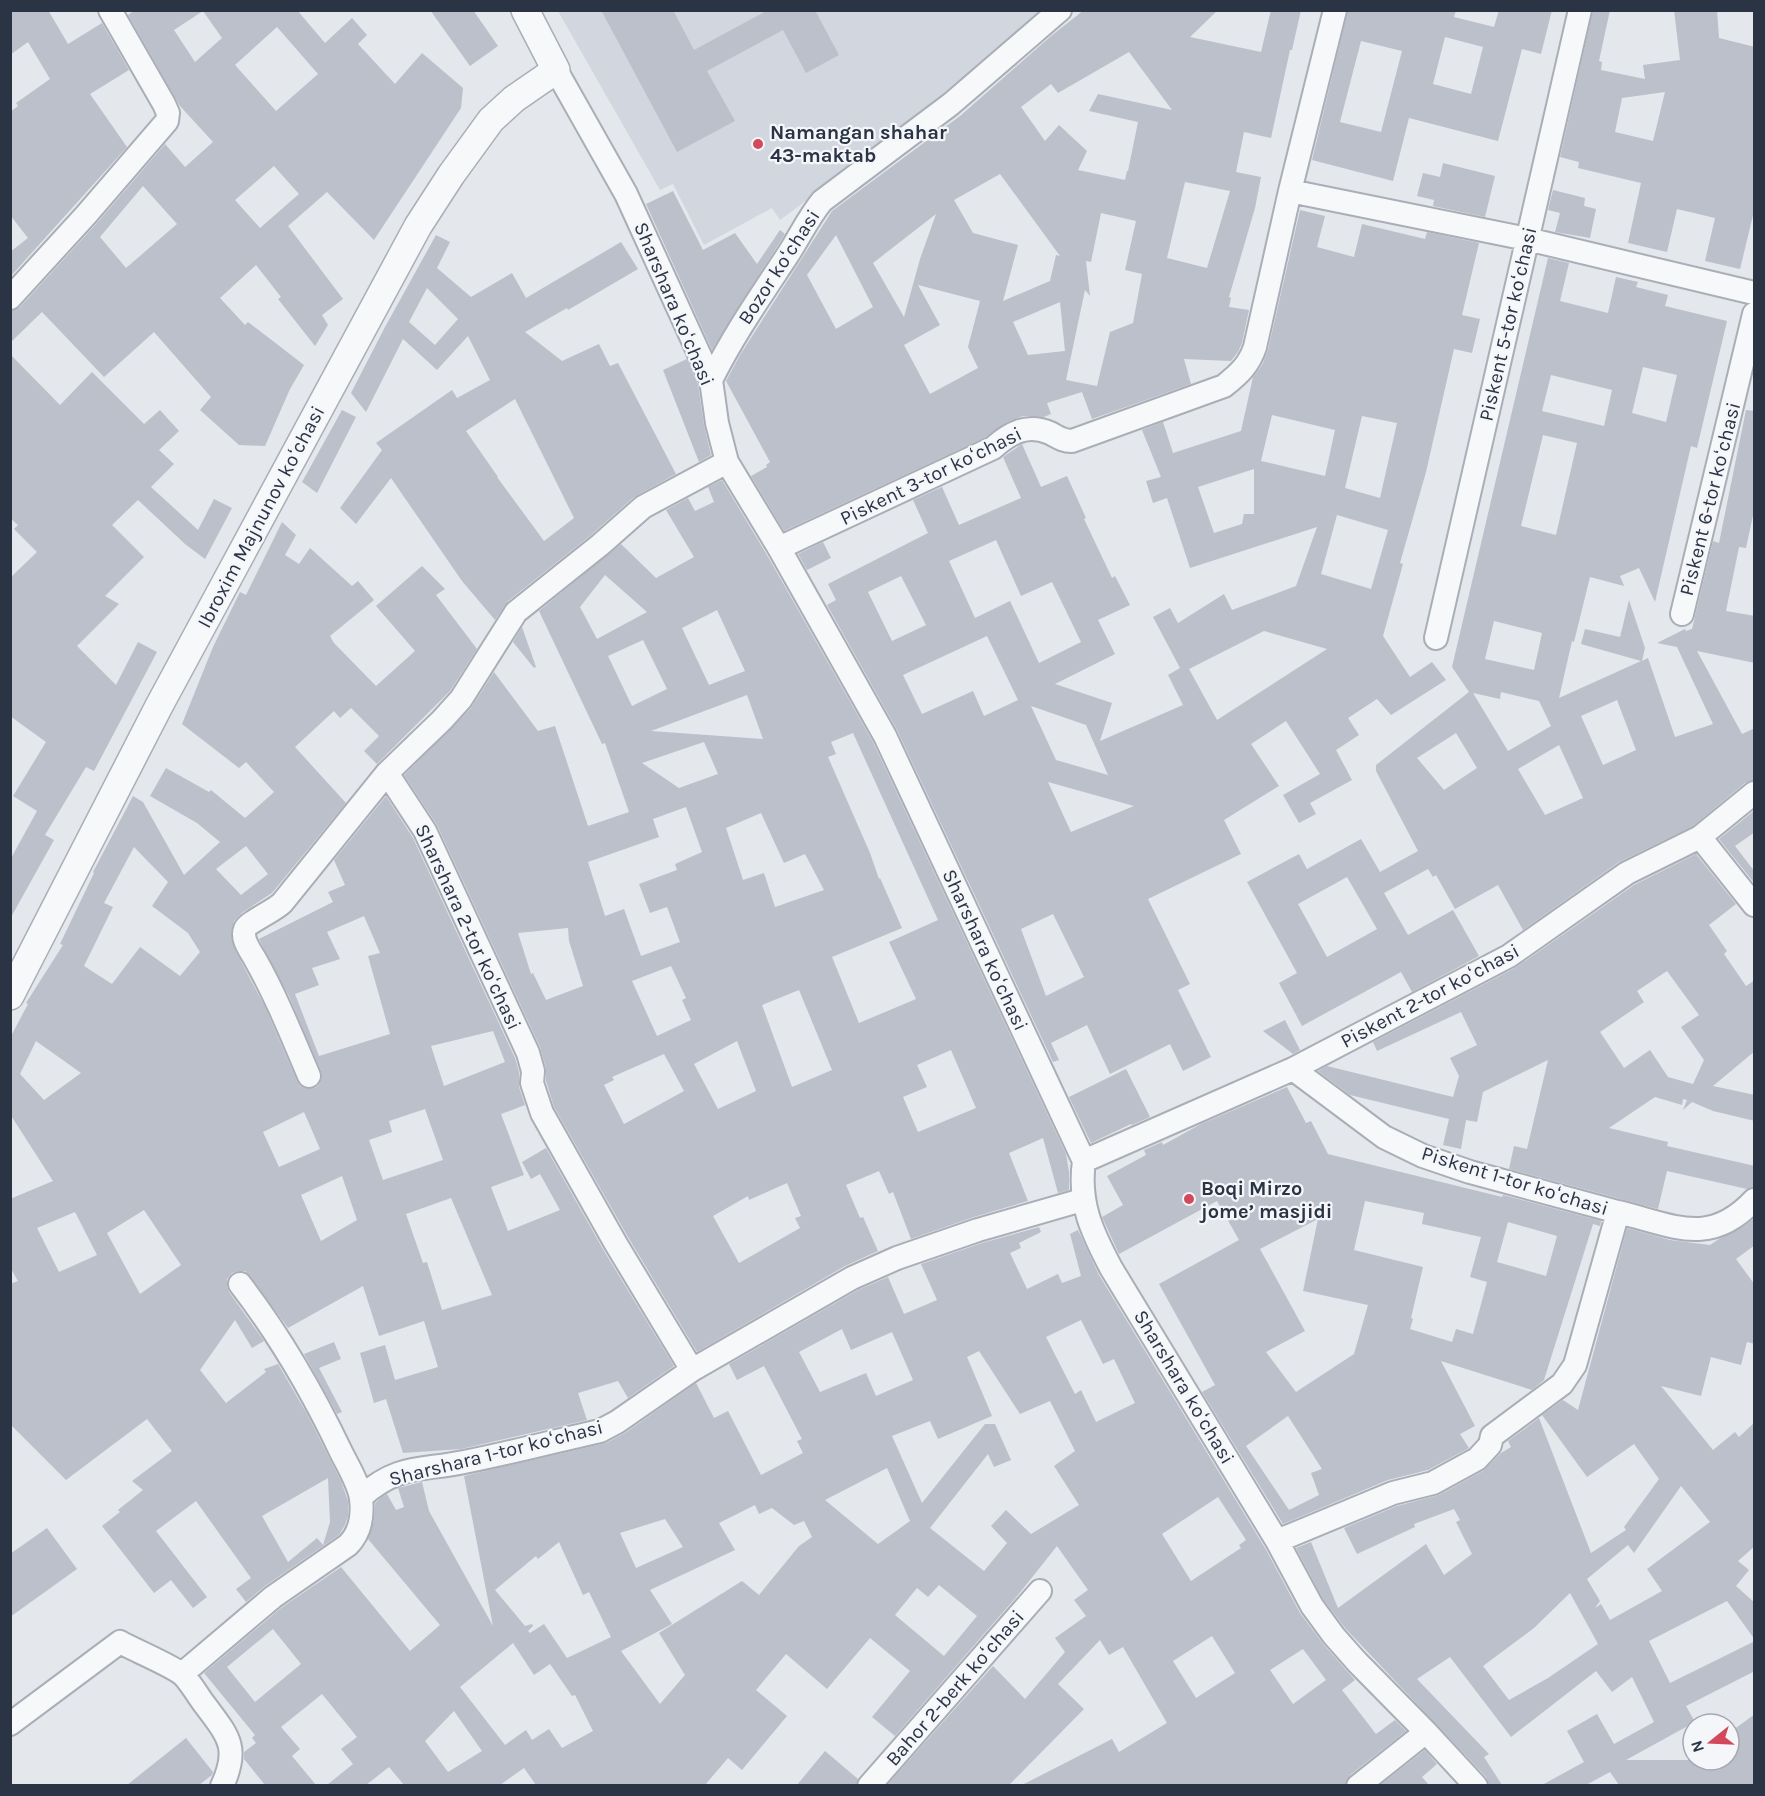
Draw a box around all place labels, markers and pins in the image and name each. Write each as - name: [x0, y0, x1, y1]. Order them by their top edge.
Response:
- place label: Namangan shahar 43-maktab: [770, 121, 947, 167]
- marker: Namangan shahar 43-maktab: [751, 137, 765, 151]
- place label: Boqi Mirzo jome’ masjidi: [1199, 1177, 1332, 1223]
- marker: Boqi Mirzo jome’ masjidi: [1182, 1192, 1196, 1206]

